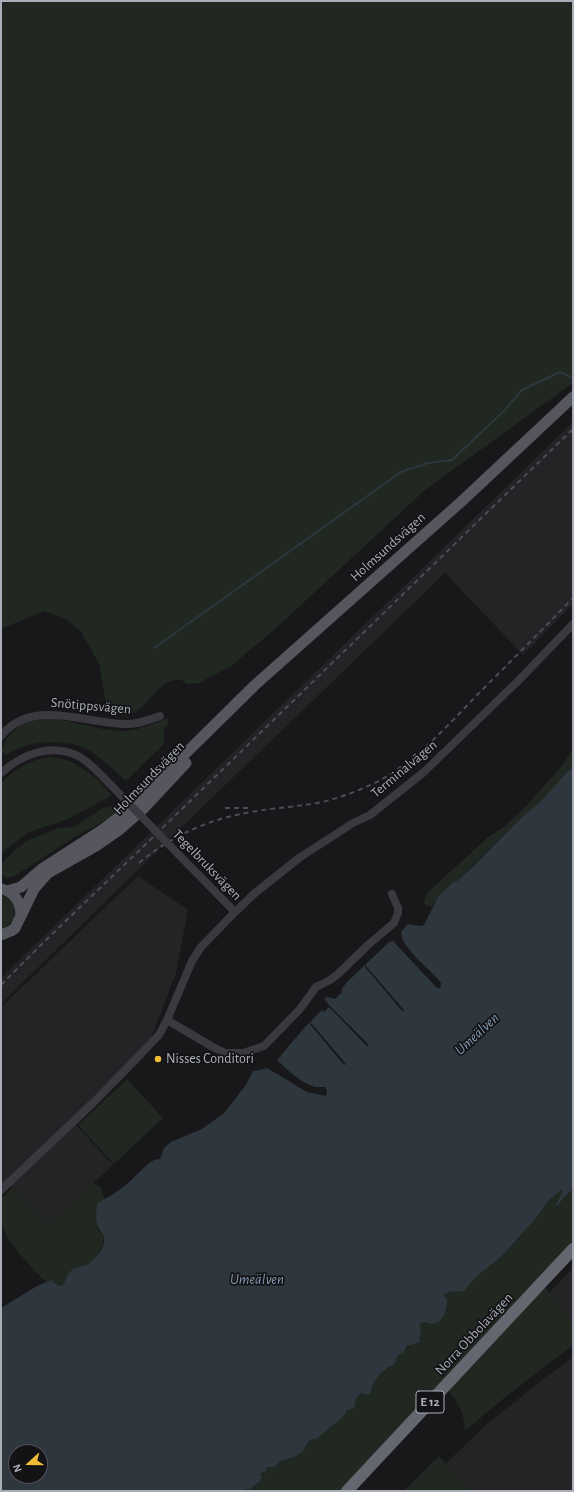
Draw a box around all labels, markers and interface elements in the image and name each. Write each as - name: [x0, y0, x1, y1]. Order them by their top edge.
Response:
- street label: Holmsundsvägen: [347, 509, 429, 585]
- street label: Snötippsvägen: [50, 694, 132, 718]
- street label: Terminalvägen: [367, 736, 441, 802]
- street label: Holmsundsvägen: [110, 738, 188, 818]
- street label: Tegelbruksvägen: [169, 826, 245, 904]
- water label: Umeälven: [451, 1009, 503, 1059]
- place label: Nisses Conditori: [166, 1051, 254, 1067]
- marker: Nisses Conditori: [153, 1054, 163, 1064]
- water label: Umeälven: [230, 1270, 284, 1288]
- street label: Norra Obbolavägen: [432, 1289, 516, 1379]
- road number: E 12: [416, 1391, 444, 1413]
- north arrow: [8, 1444, 48, 1484]
- text: N: [11, 1463, 24, 1474]

